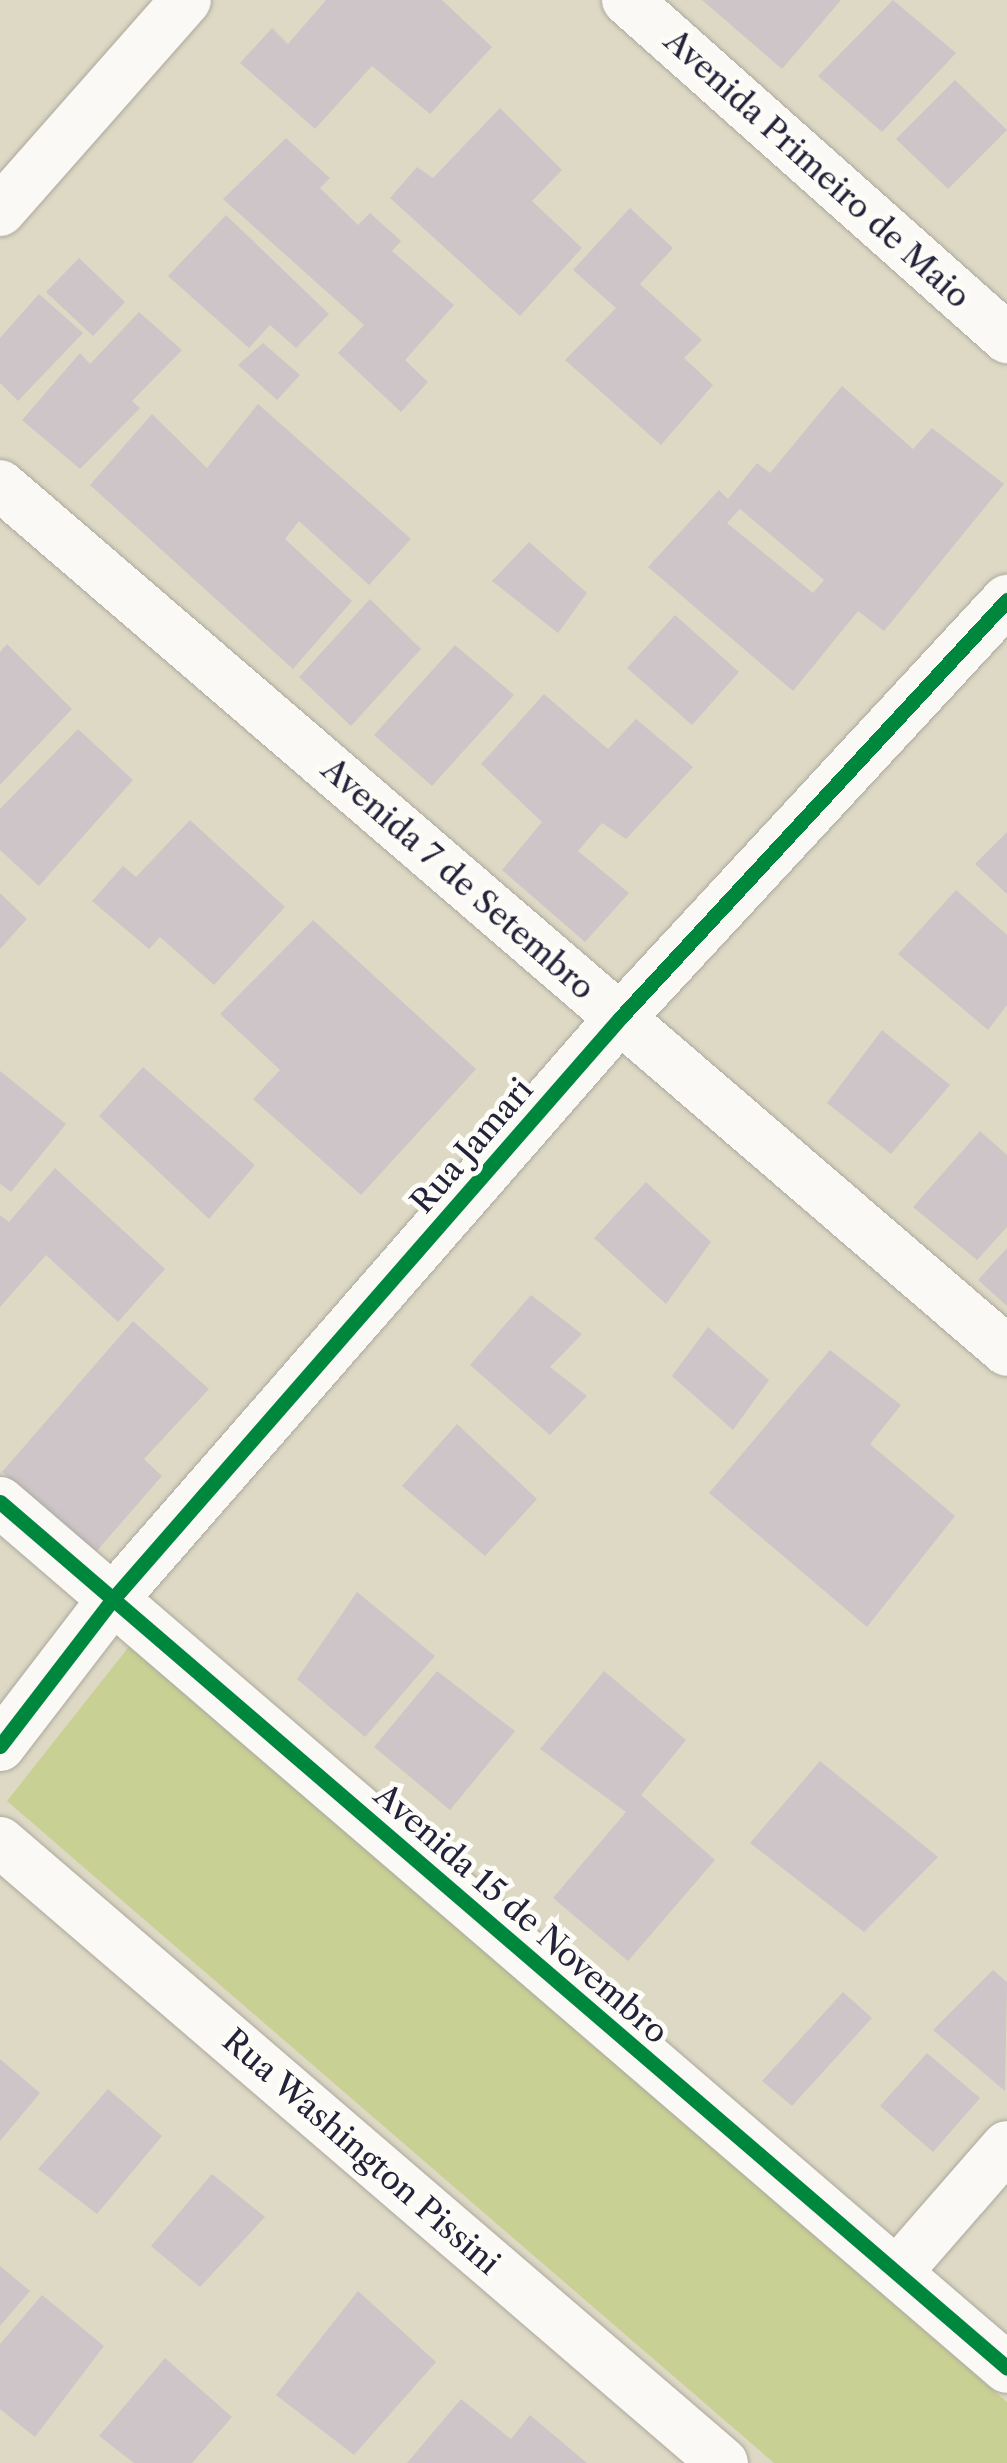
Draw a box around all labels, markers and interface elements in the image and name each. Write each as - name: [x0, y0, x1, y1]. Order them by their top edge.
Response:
- street label: Avenida Primeiro de Maio: [656, 22, 978, 316]
- street label: Avenida 7 de Setembro: [314, 750, 602, 1008]
- street label: Rua Jamari: [403, 1071, 541, 1221]
- street label: Avenida 15 de Novembro: [366, 1776, 676, 2052]
- street label: Rua Washington Pissini: [214, 2021, 508, 2283]

